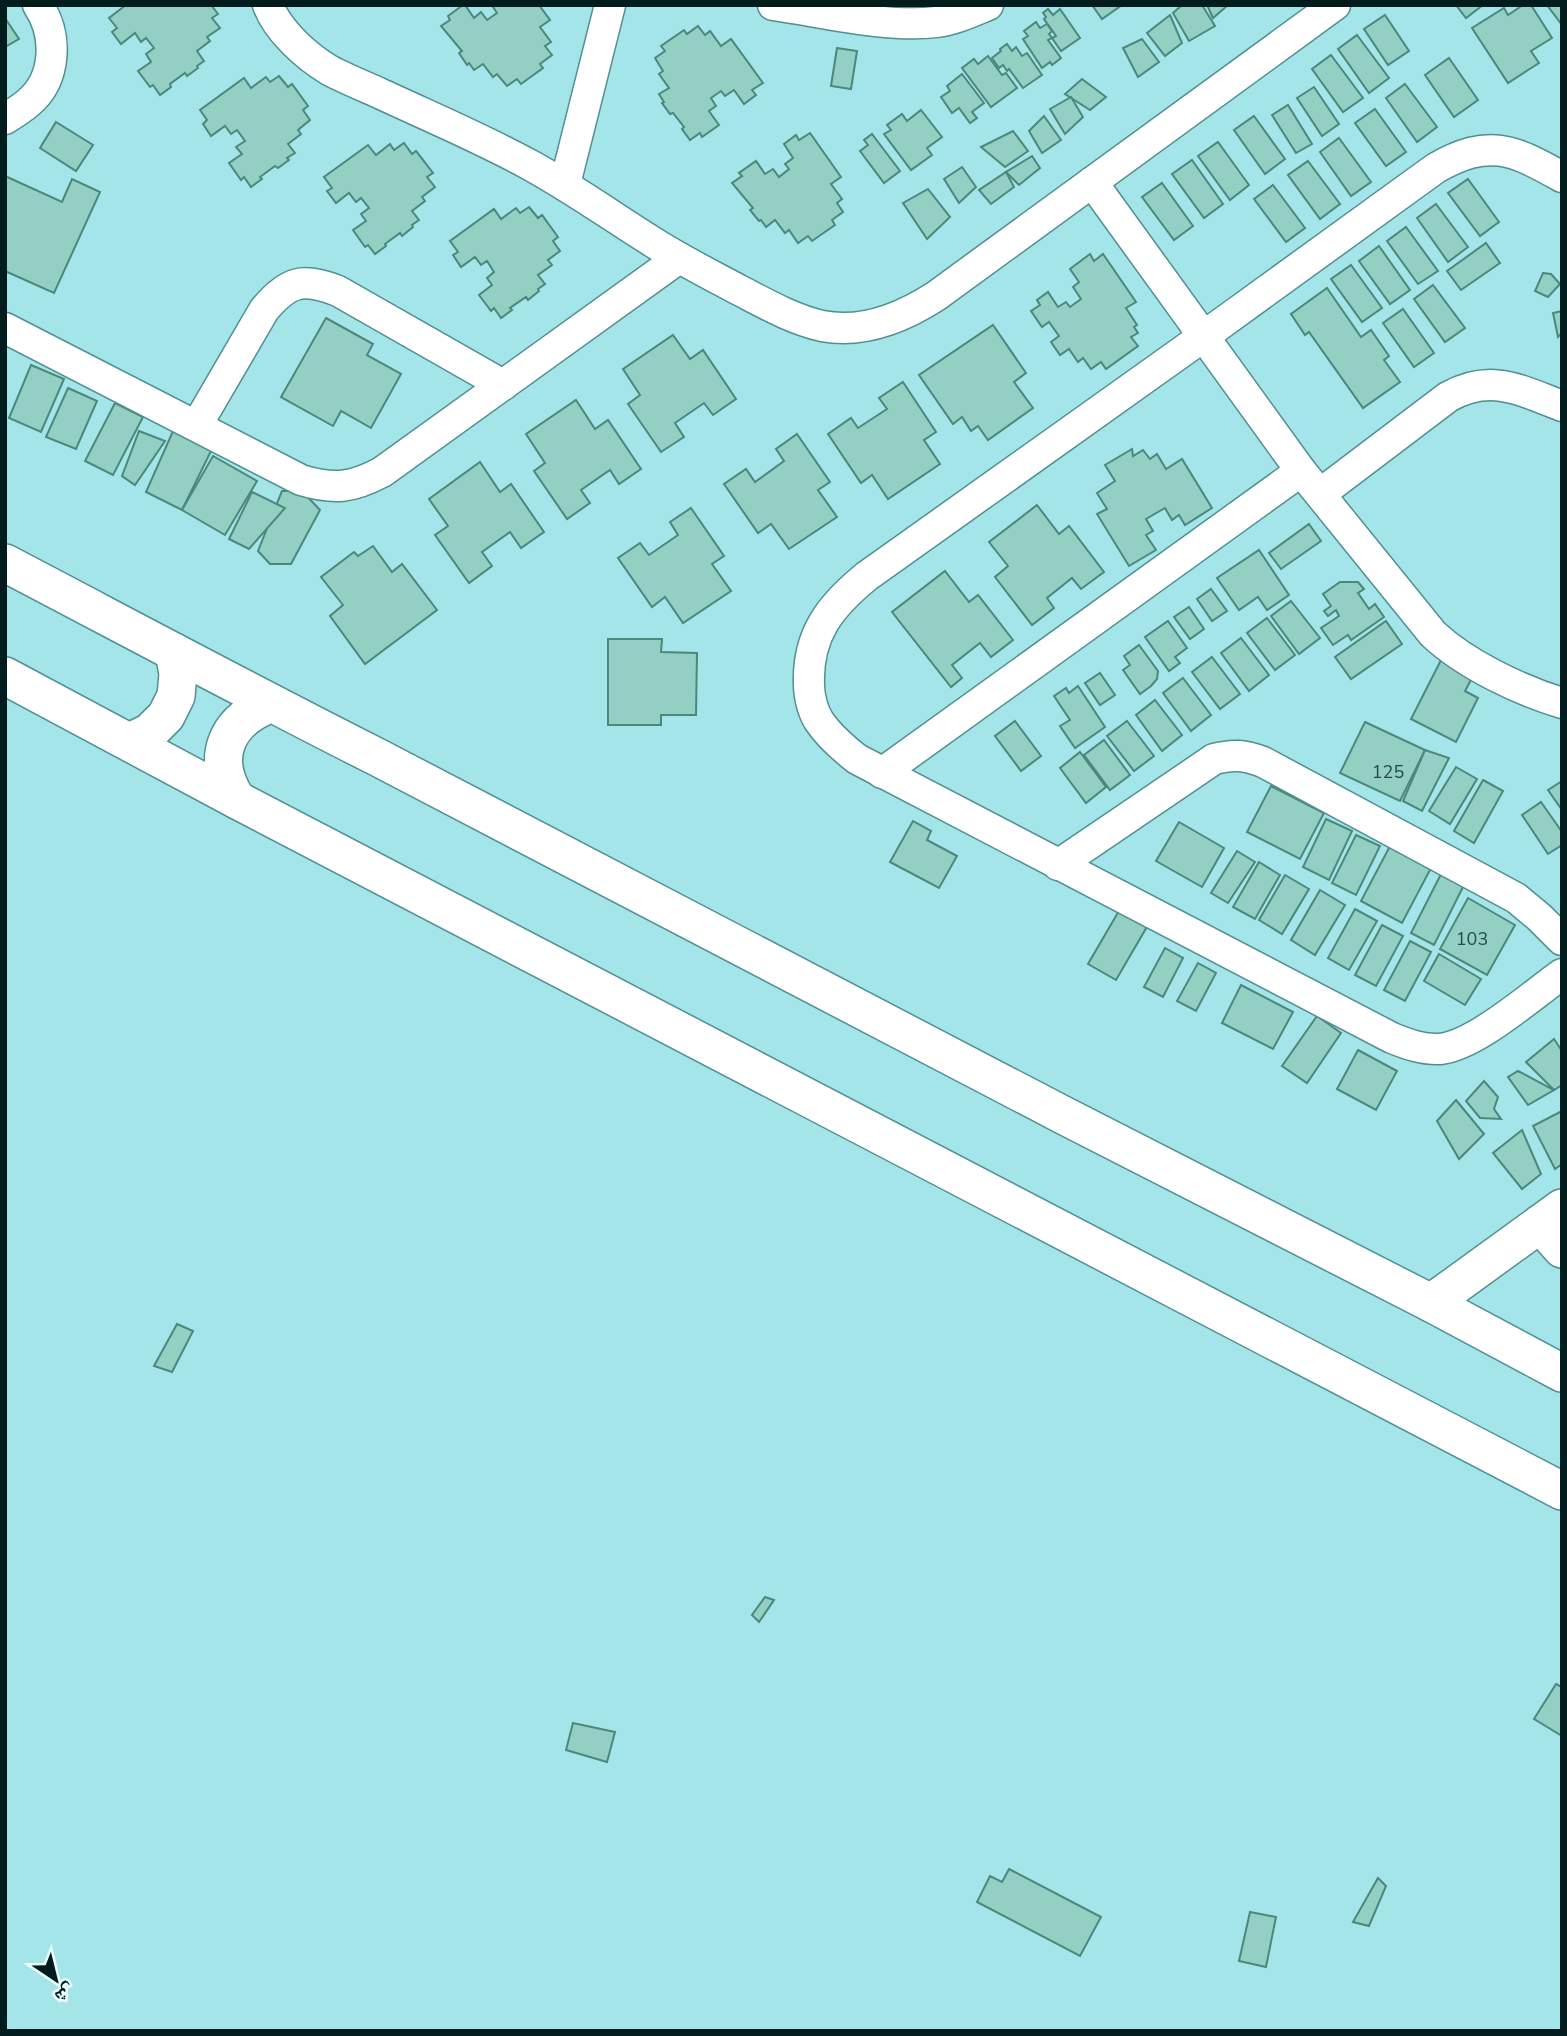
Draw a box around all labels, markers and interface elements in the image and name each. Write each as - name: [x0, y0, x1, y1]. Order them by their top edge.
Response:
- house number: 125: [1372, 760, 1404, 784]
- house number: 103: [1456, 927, 1488, 951]
- north arrow: [21, 1945, 91, 2015]
- text: ش: [49, 1977, 81, 2010]

